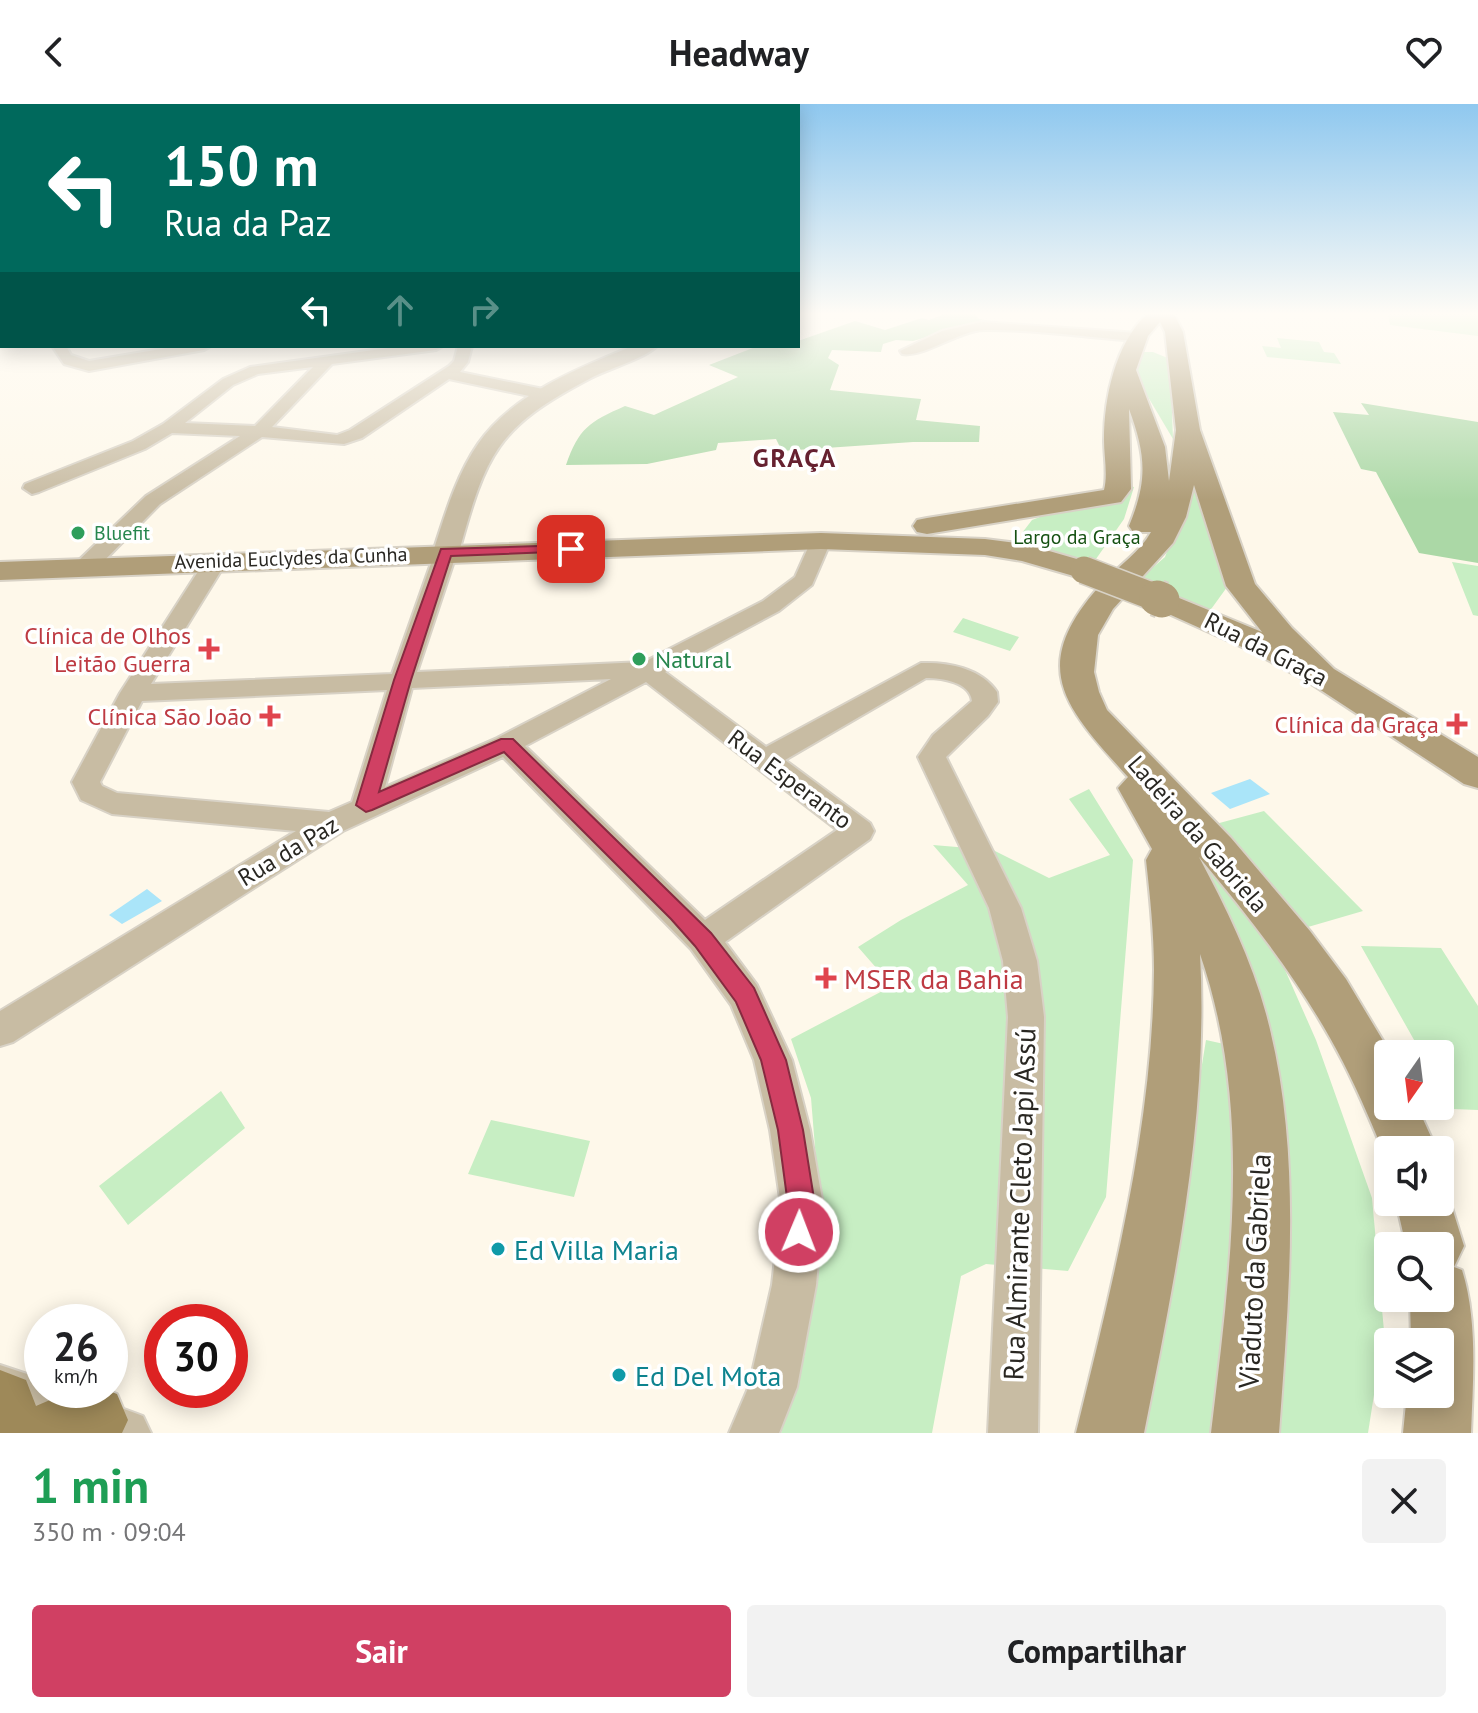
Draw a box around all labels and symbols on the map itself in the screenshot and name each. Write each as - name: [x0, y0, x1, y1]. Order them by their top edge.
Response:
- district label: GRAÇA: [753, 441, 837, 474]
- pin: [537, 515, 605, 583]
- place label: Bluefit: [94, 520, 150, 546]
- marker: Bluefit: [69, 524, 87, 542]
- park label: Largo da Graça: [1013, 524, 1141, 550]
- street label: Avenida Euclydes da Cunha: [174, 541, 408, 575]
- street label: Rua da Graça: [1199, 605, 1333, 693]
- place label: Clínica de Olhos Leitão Guerra: [24, 620, 191, 679]
- marker: Clínica de Olhos Leitão Guerra: [198, 638, 220, 660]
- place label: Natural: [655, 644, 731, 675]
- marker: Natural: [630, 650, 648, 668]
- place label: Clínica São João: [88, 701, 252, 732]
- marker: Clínica São João: [259, 705, 281, 727]
- place label: Clínica da Graça: [1274, 709, 1439, 740]
- marker: Clínica da Graça: [1446, 713, 1468, 735]
- street label: Rua Esperanto: [722, 722, 858, 836]
- street label: Ladeira da Gabriela: [1121, 749, 1275, 919]
- street label: Rua da Paz: [232, 809, 344, 893]
- place label: MSER da Bahia: [844, 960, 1024, 997]
- marker: MSER da Bahia: [815, 967, 837, 989]
- street label: Rua Almirante Cleto Japi Assú: [994, 1027, 1044, 1381]
- north arrow: [1374, 1040, 1454, 1120]
- street label: Viaduto da Gabriela: [1229, 1153, 1279, 1390]
- position arrow: [757, 1190, 841, 1274]
- place label: Ed Villa Maria: [514, 1231, 679, 1268]
- marker: Ed Villa Maria: [489, 1240, 507, 1258]
- speed limit sign: 30: [144, 1304, 248, 1408]
- place label: Ed Del Mota: [635, 1357, 781, 1394]
- marker: Ed Del Mota: [610, 1366, 628, 1384]

